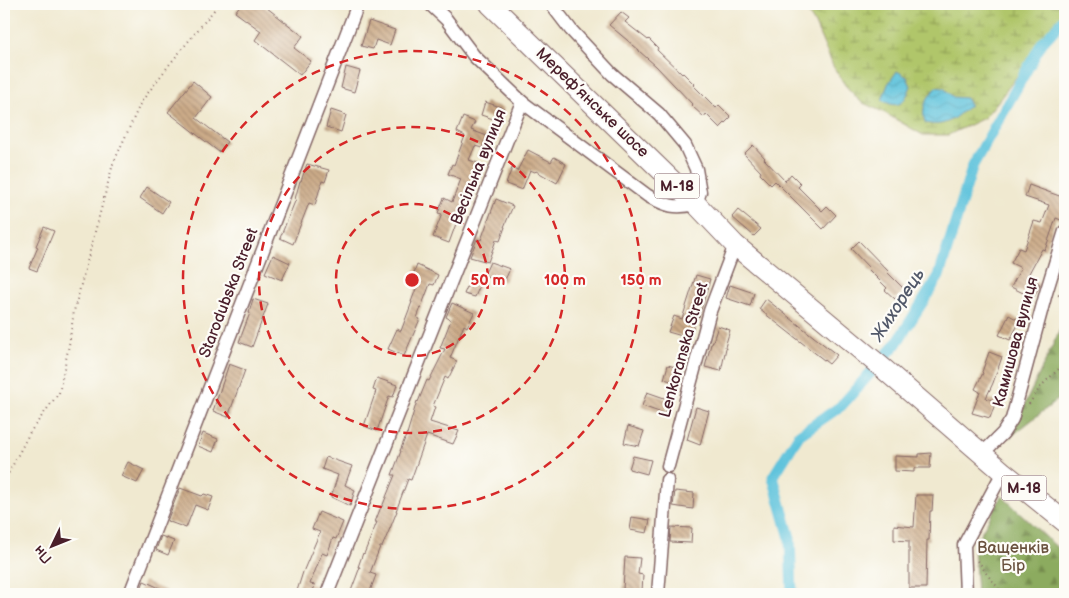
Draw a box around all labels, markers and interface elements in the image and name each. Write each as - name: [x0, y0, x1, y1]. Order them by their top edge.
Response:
- street label: Мереф’янське шосе: [532, 44, 652, 162]
- street label: Весільна вулиця: [447, 106, 511, 227]
- road number: М-18: [654, 174, 700, 198]
- street label: Starodubska Street: [196, 225, 262, 360]
- water label: Жихорець: [866, 264, 929, 346]
- centre of rings: [403, 271, 421, 289]
- text: 50 m: [471, 271, 506, 290]
- text: 100 m: [544, 271, 586, 290]
- text: 150 m: [620, 271, 662, 290]
- street label: Камишова вулиця: [989, 275, 1043, 409]
- street label: Lenkoranska Street: [656, 280, 712, 420]
- road number: М-18: [1002, 476, 1046, 500]
- north arrow: [28, 520, 78, 570]
- park label: Ващенків Бір: [977, 539, 1049, 576]
- text: Пн: [30, 542, 55, 567]

